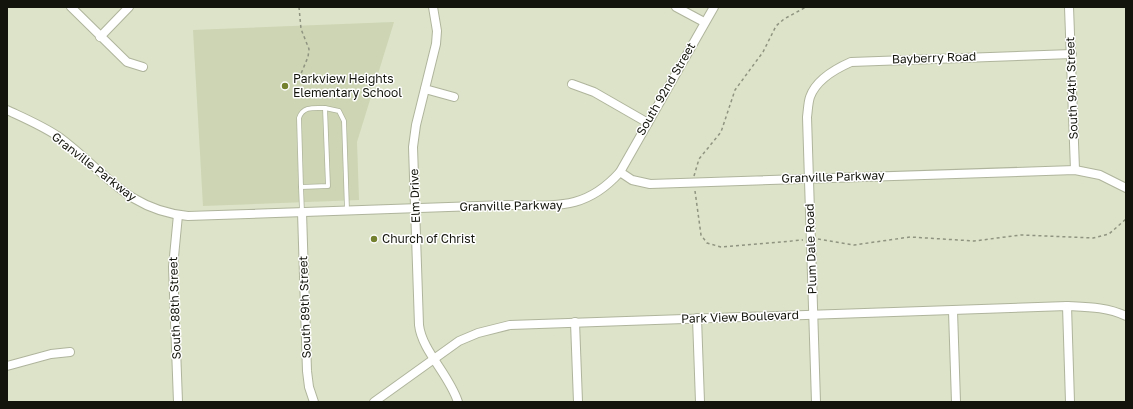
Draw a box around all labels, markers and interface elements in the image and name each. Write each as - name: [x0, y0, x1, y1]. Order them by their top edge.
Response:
- street label: South 94th Street: [1062, 36, 1081, 140]
- street label: South 92nd Street: [633, 39, 698, 138]
- street label: Bayberry Road: [892, 49, 976, 66]
- place label: Parkview Heights Elementary School: [293, 71, 402, 100]
- marker: Parkview Heights Elementary School: [280, 81, 290, 91]
- street label: Granville Parkway: [49, 129, 140, 204]
- street label: Granville Parkway: [781, 167, 885, 186]
- street label: Elm Drive: [406, 168, 423, 224]
- street label: Granville Parkway: [459, 197, 563, 214]
- street label: Plum Dale Road: [801, 203, 820, 295]
- place label: Church of Christ: [382, 231, 476, 246]
- marker: Church of Christ: [369, 234, 379, 244]
- street label: South 89th Street: [295, 255, 314, 359]
- street label: South 88th Street: [165, 256, 184, 360]
- street label: Park View Boulevard: [681, 307, 799, 326]

